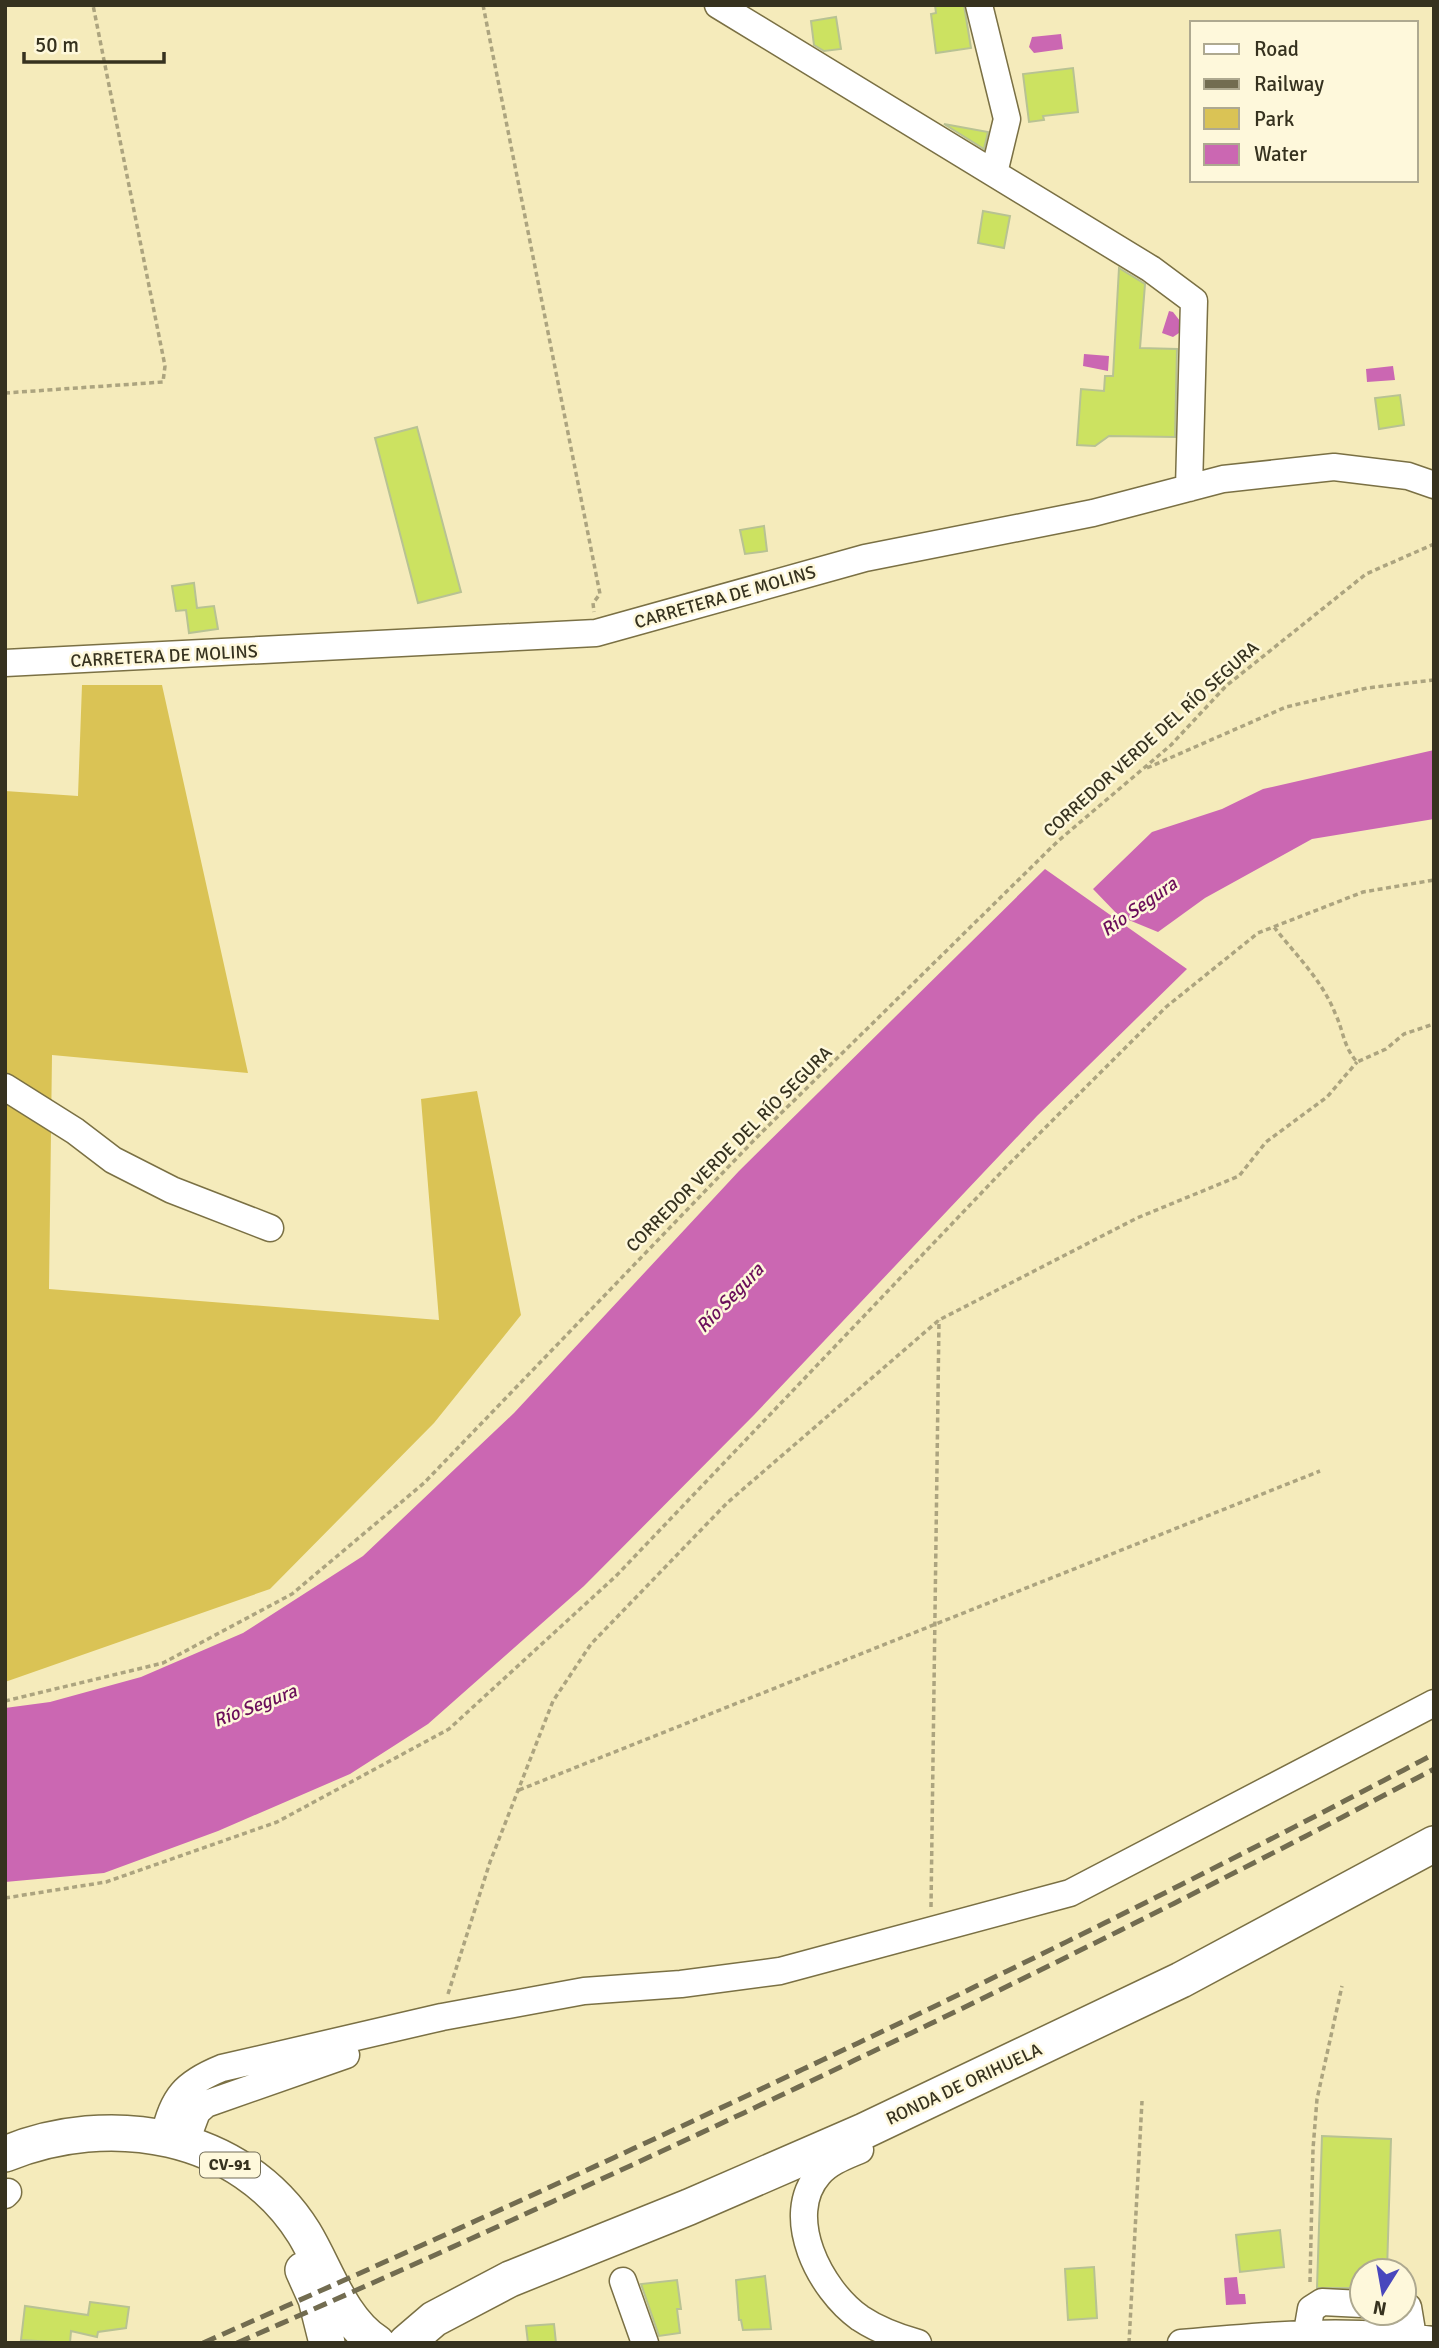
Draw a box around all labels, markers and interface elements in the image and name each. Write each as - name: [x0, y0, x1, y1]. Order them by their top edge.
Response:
- scale bar: [24, 21, 164, 65]
- legend: [1190, 21, 1418, 182]
- text: 50 m: [35, 32, 79, 58]
- text: Road: [1254, 36, 1299, 62]
- text: Railway: [1254, 71, 1324, 97]
- text: Park: [1254, 106, 1295, 132]
- text: Water: [1254, 141, 1307, 167]
- street label: CARRETERA DE MOLINS: [632, 561, 818, 633]
- street label: CORREDOR VERDE DEL RÍO SEGURA: [1039, 636, 1263, 842]
- street label: CARRETERA DE MOLINS: [70, 640, 258, 672]
- water label: Río Segura: [1096, 871, 1183, 942]
- street label: CORREDOR VERDE DEL RÍO SEGURA: [621, 1041, 837, 1257]
- water label: Río Segura: [691, 1257, 770, 1338]
- water label: Río Segura: [210, 1679, 301, 1733]
- street label: RONDA DE ORIHUELA: [883, 2038, 1045, 2130]
- road number: CV-91: [200, 2152, 260, 2178]
- north arrow: [1348, 2257, 1418, 2327]
- text: N: [1371, 2295, 1389, 2321]

